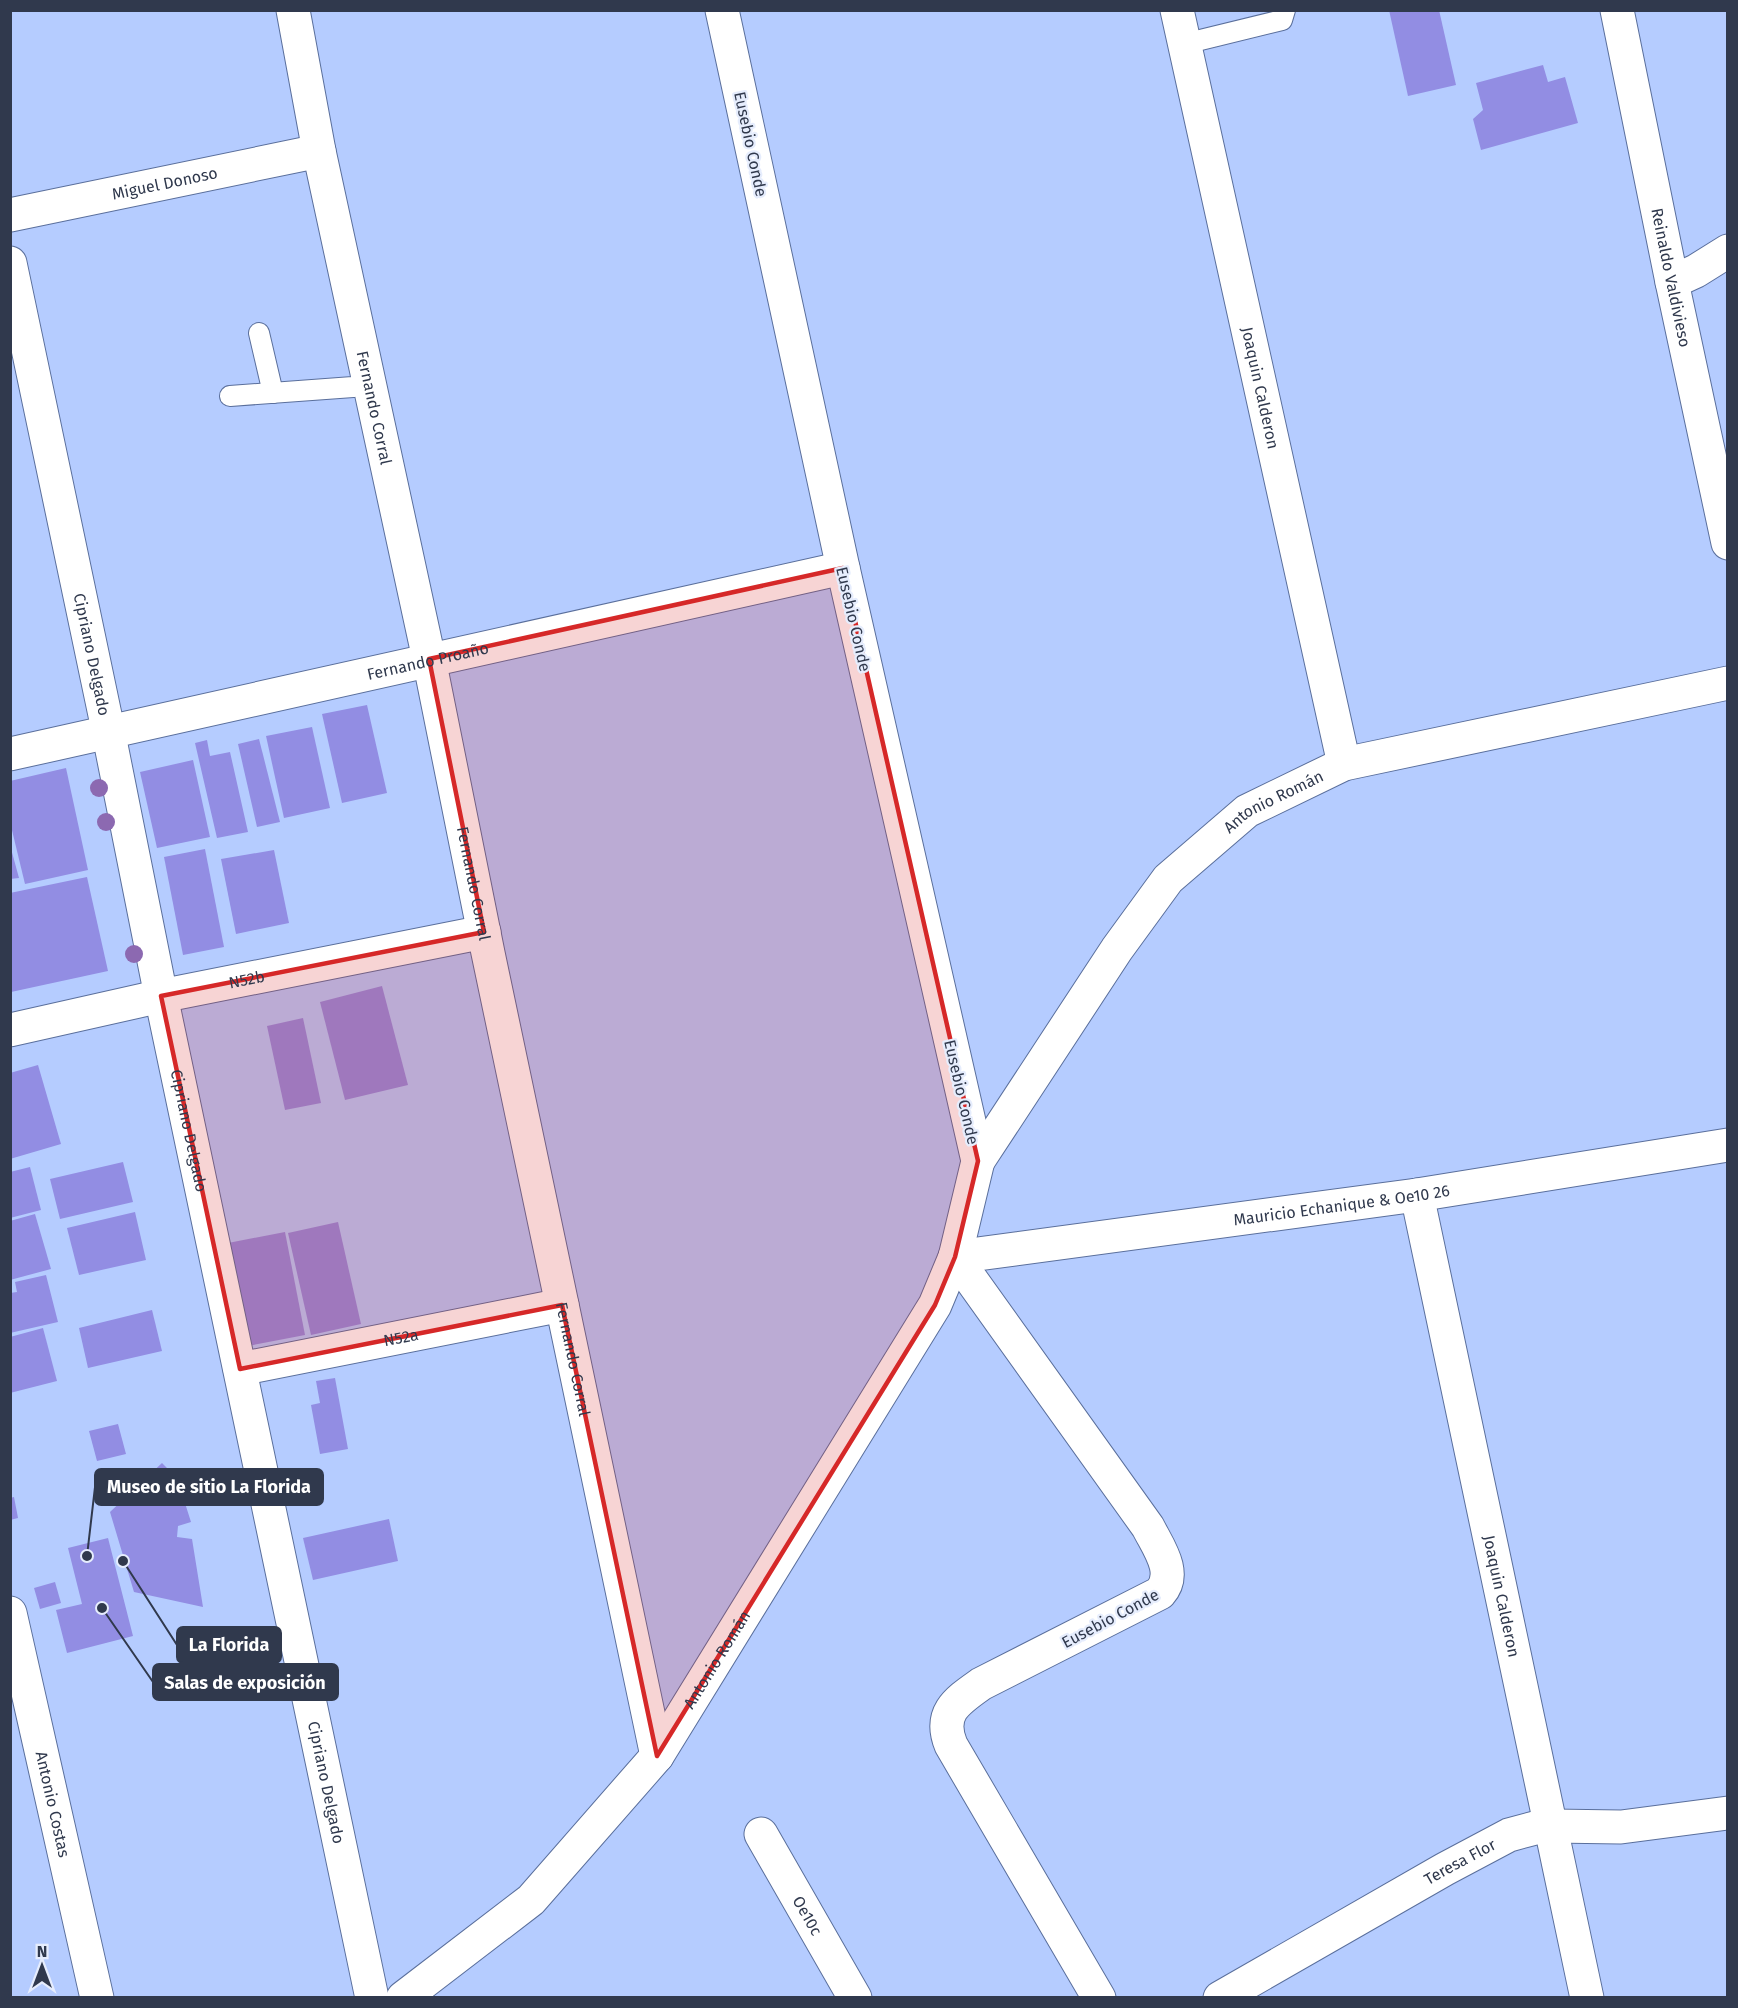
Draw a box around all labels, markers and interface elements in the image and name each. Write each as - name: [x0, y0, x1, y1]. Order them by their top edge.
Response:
- street label: Eusebio Conde: [730, 90, 771, 198]
- street label: Miguel Donoso: [110, 163, 219, 204]
- street label: Reinaldo Valdivieso: [1647, 206, 1695, 349]
- street label: Joaquin Calderon: [1237, 325, 1283, 451]
- street label: Fernando Corral: [353, 349, 396, 467]
- street label: Eusebio Conde: [832, 565, 875, 673]
- street label: Cipriano Delgado: [70, 592, 114, 718]
- street label: Fernando Proaño: [365, 638, 491, 684]
- street label: Antonio Román: [1220, 767, 1326, 837]
- street label: Fernando Corral: [453, 825, 494, 942]
- street label: N52b: [227, 967, 266, 992]
- street label: Eusebio Conde: [940, 1038, 983, 1146]
- street label: Cipriano Delgado: [167, 1068, 211, 1194]
- street label: Mauricio Echanique & Oe10 26: [1232, 1181, 1451, 1230]
- street label: Fernando Corral: [552, 1300, 594, 1418]
- street label: N52a: [382, 1325, 420, 1350]
- callout: Museo de sitio La Florida: [95, 1469, 323, 1505]
- text: Museo de sitio La Florida: [107, 1476, 311, 1498]
- street label: Joaquin Calderon: [1479, 1533, 1524, 1659]
- street label: Eusebio Conde: [1059, 1585, 1162, 1652]
- street label: Antonio Román: [680, 1607, 754, 1712]
- callout: La Florida: [177, 1627, 281, 1663]
- text: La Florida: [189, 1634, 269, 1656]
- callout: Salas de exposición: [153, 1664, 338, 1700]
- text: Salas de exposición: [164, 1672, 326, 1694]
- street label: Cipriano Delgado: [304, 1719, 348, 1846]
- street label: Antonio Costas: [32, 1749, 74, 1859]
- street label: Teresa Flor: [1421, 1834, 1500, 1889]
- street label: Oe10c: [788, 1893, 826, 1939]
- north arrow: [12, 1936, 72, 1996]
- text: N: [37, 1942, 47, 1961]

